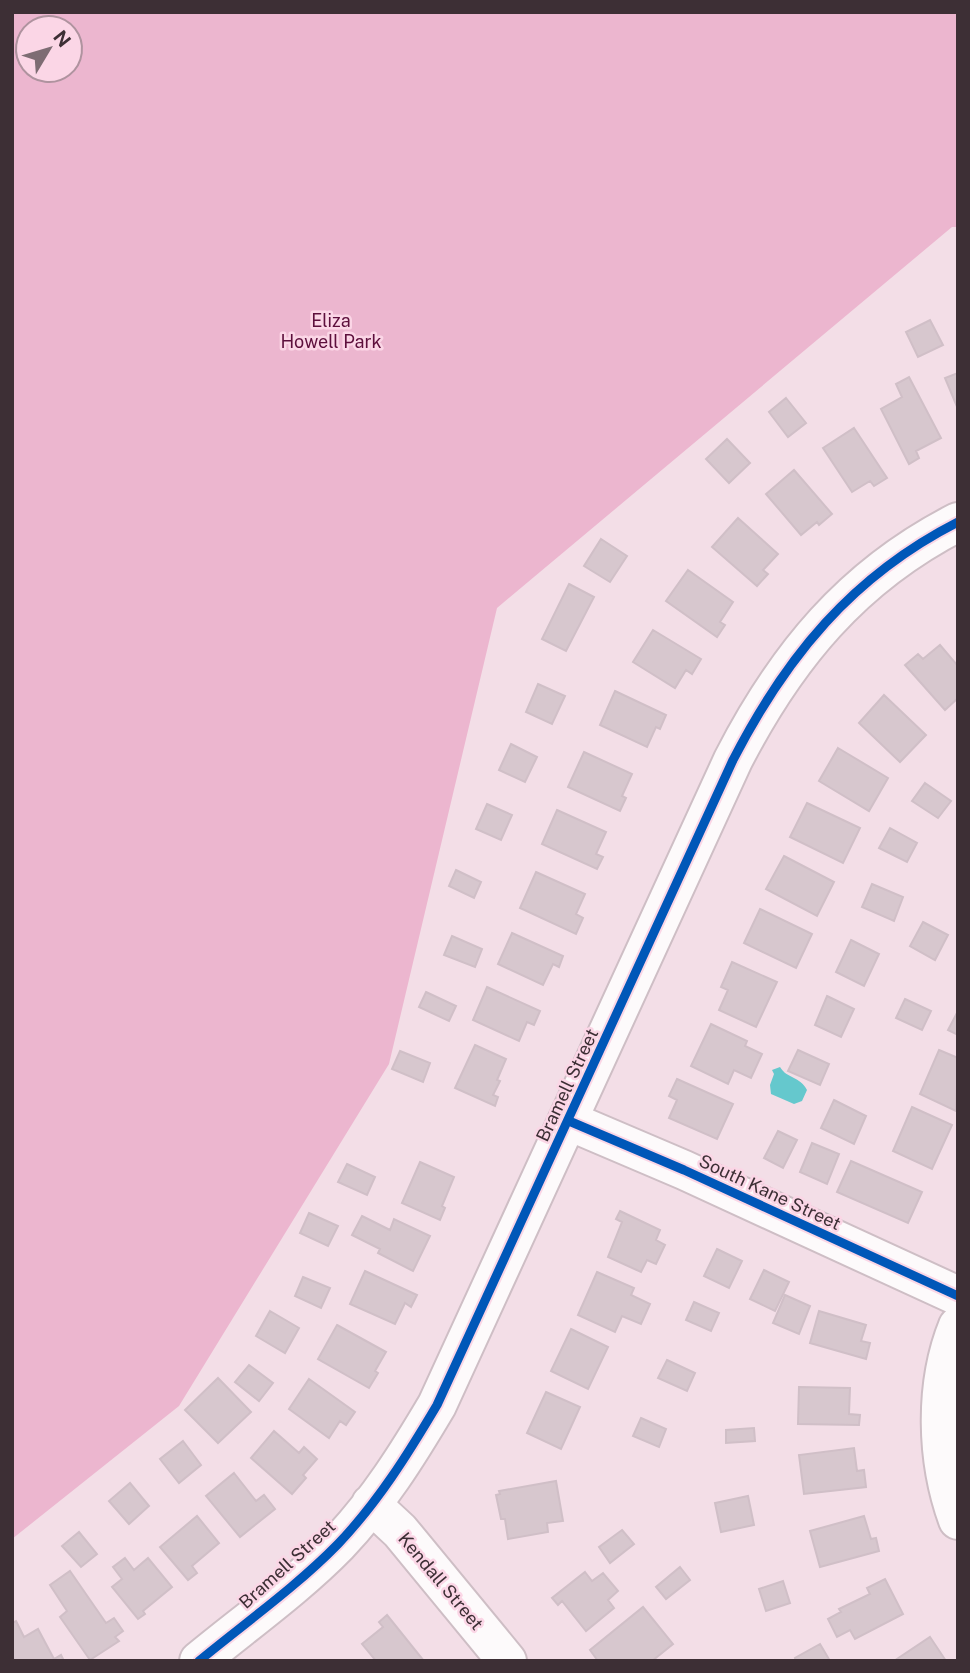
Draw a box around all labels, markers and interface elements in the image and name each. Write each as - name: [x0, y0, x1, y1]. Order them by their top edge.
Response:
- north arrow: [14, 14, 84, 84]
- text: N: [49, 26, 76, 51]
- park label: Eliza Howell Park: [280, 310, 382, 352]
- street label: Bramell Street: [532, 1025, 602, 1145]
- street label: South Kane Street: [696, 1150, 844, 1234]
- street label: Bramell Street: [235, 1515, 339, 1613]
- street label: Kendall Street: [394, 1528, 488, 1634]

